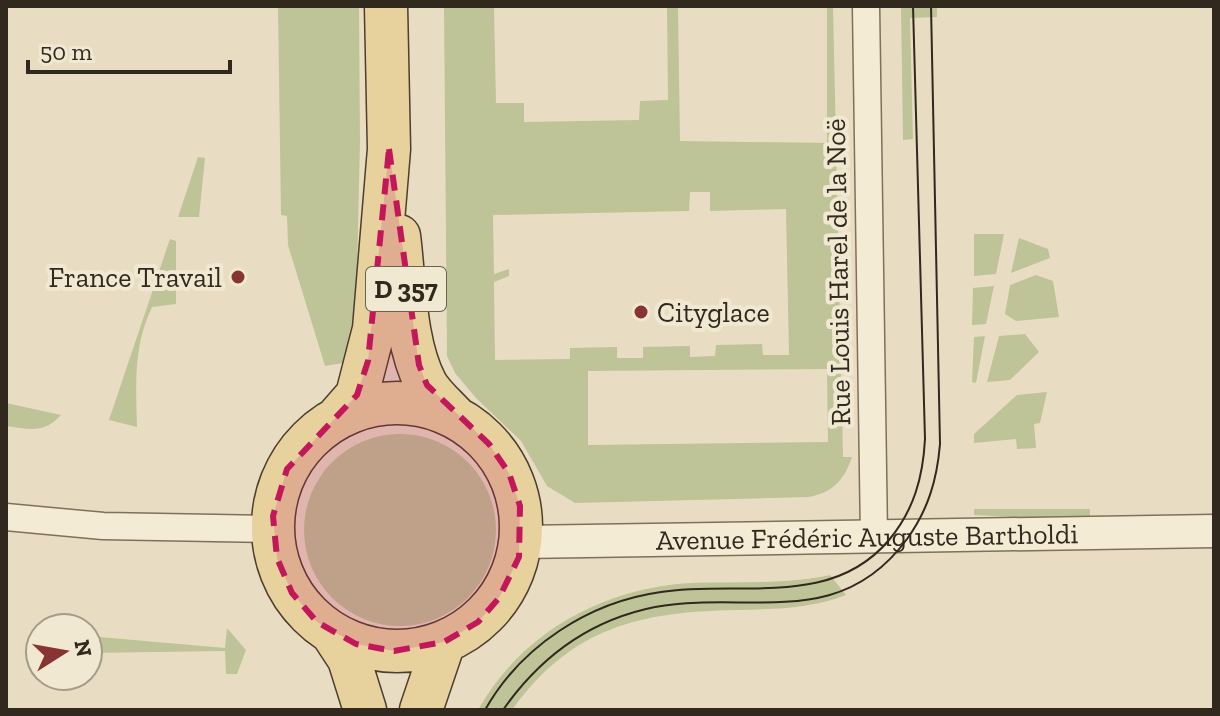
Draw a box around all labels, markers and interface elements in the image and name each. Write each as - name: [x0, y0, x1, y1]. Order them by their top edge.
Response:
- scale bar: [28, 24, 230, 74]
- text: 50 m: [40, 37, 93, 66]
- street label: Rue Louis Harel de la Noë: [819, 118, 857, 426]
- place label: France Travail: [48, 261, 222, 294]
- road number: D 357: [366, 267, 446, 311]
- marker: France Travail: [229, 268, 247, 286]
- place label: Cityglace: [657, 296, 770, 329]
- marker: Cityglace: [632, 303, 650, 321]
- street label: Avenue Frédéric Auguste Bartholdi: [656, 517, 1078, 556]
- north arrow: [24, 612, 104, 692]
- text: N: [68, 637, 98, 659]

